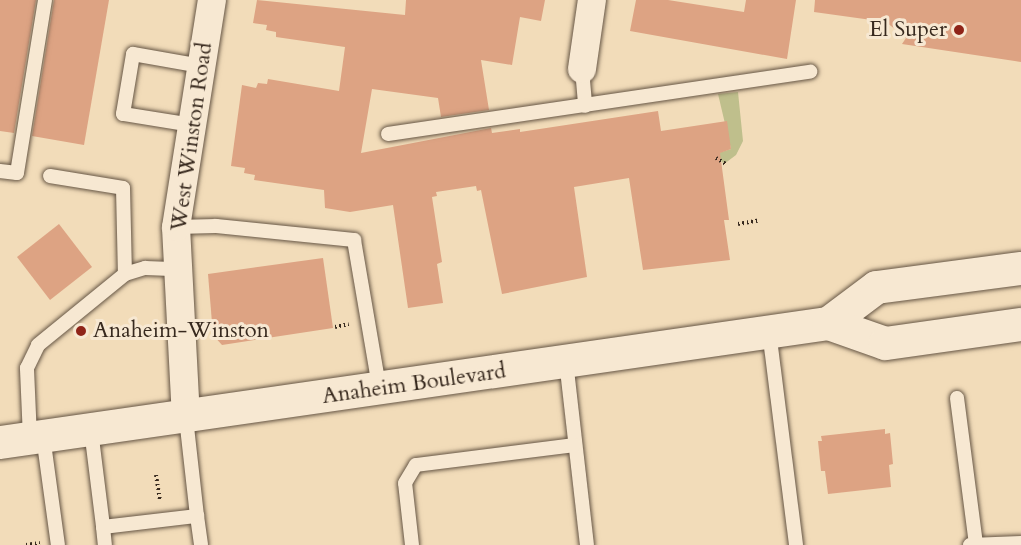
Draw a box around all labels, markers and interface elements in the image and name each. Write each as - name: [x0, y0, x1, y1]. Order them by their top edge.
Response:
- place label: El Super: [869, 17, 947, 43]
- marker: El Super: [952, 23, 966, 37]
- street label: West Winston Road: [166, 41, 218, 233]
- place label: Anaheim-Winston: [93, 318, 269, 344]
- marker: Anaheim-Winston: [74, 324, 88, 338]
- street label: Anaheim Boulevard: [320, 358, 508, 410]

